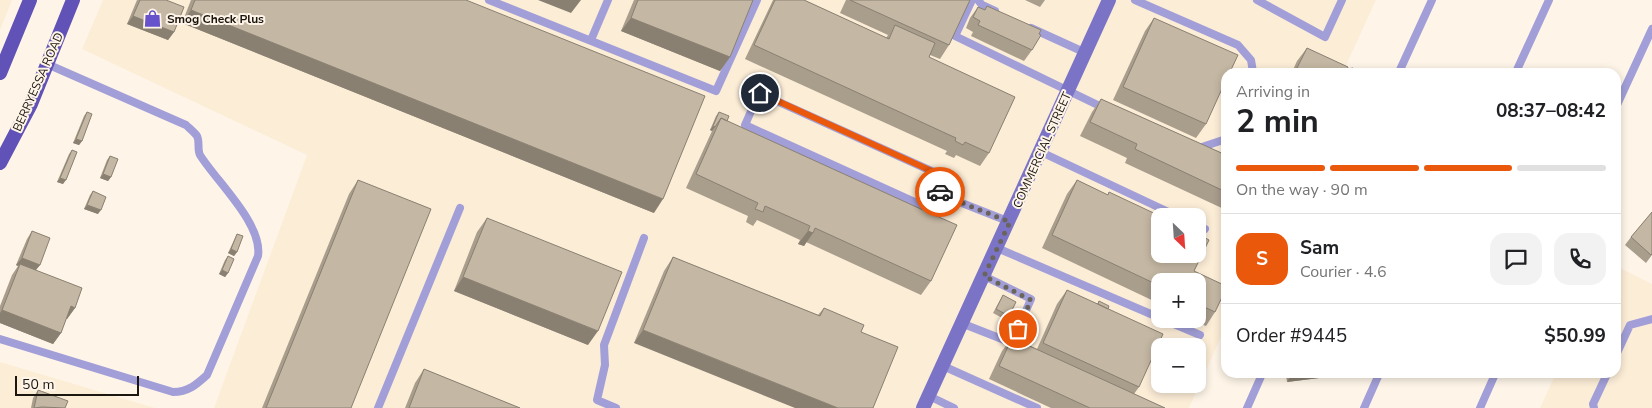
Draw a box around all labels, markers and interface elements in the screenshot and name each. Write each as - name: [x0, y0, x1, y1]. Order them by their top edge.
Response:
- shop icon: Smog Check Plus: [143, 9, 163, 29]
- place label: Smog Check Plus: [167, 11, 264, 27]
- street label: BERRYESSA ROAD: [9, 30, 67, 134]
- pin: [739, 72, 781, 114]
- icon: home: [746, 79, 774, 107]
- text: Arriving in: [1236, 81, 1310, 103]
- street label: COMMERCIAL STREET: [1009, 89, 1075, 211]
- text: 08:37–08:42: [1496, 98, 1606, 124]
- text: 2 min: [1236, 100, 1319, 143]
- courier: [915, 167, 965, 217]
- icon: car: [926, 178, 954, 206]
- text: On the way · 90 m: [1236, 179, 1368, 201]
- north arrow: [1151, 208, 1206, 262]
- map controls: [1151, 208, 1206, 393]
- button: chat: [1490, 233, 1542, 285]
- button: phone: [1554, 233, 1606, 285]
- text: Sam: [1300, 235, 1339, 261]
- text: S: [1256, 246, 1268, 272]
- text: Courier · 4.6: [1300, 261, 1386, 283]
- button: +: [1151, 273, 1206, 328]
- pin: [997, 308, 1039, 350]
- icon: bag: [1004, 315, 1032, 343]
- text: Order #9445: [1236, 323, 1347, 349]
- text: $50.99: [1544, 323, 1606, 349]
- button: −: [1151, 338, 1206, 393]
- scale bar: [15, 373, 139, 396]
- text: 50 m: [22, 375, 54, 394]

